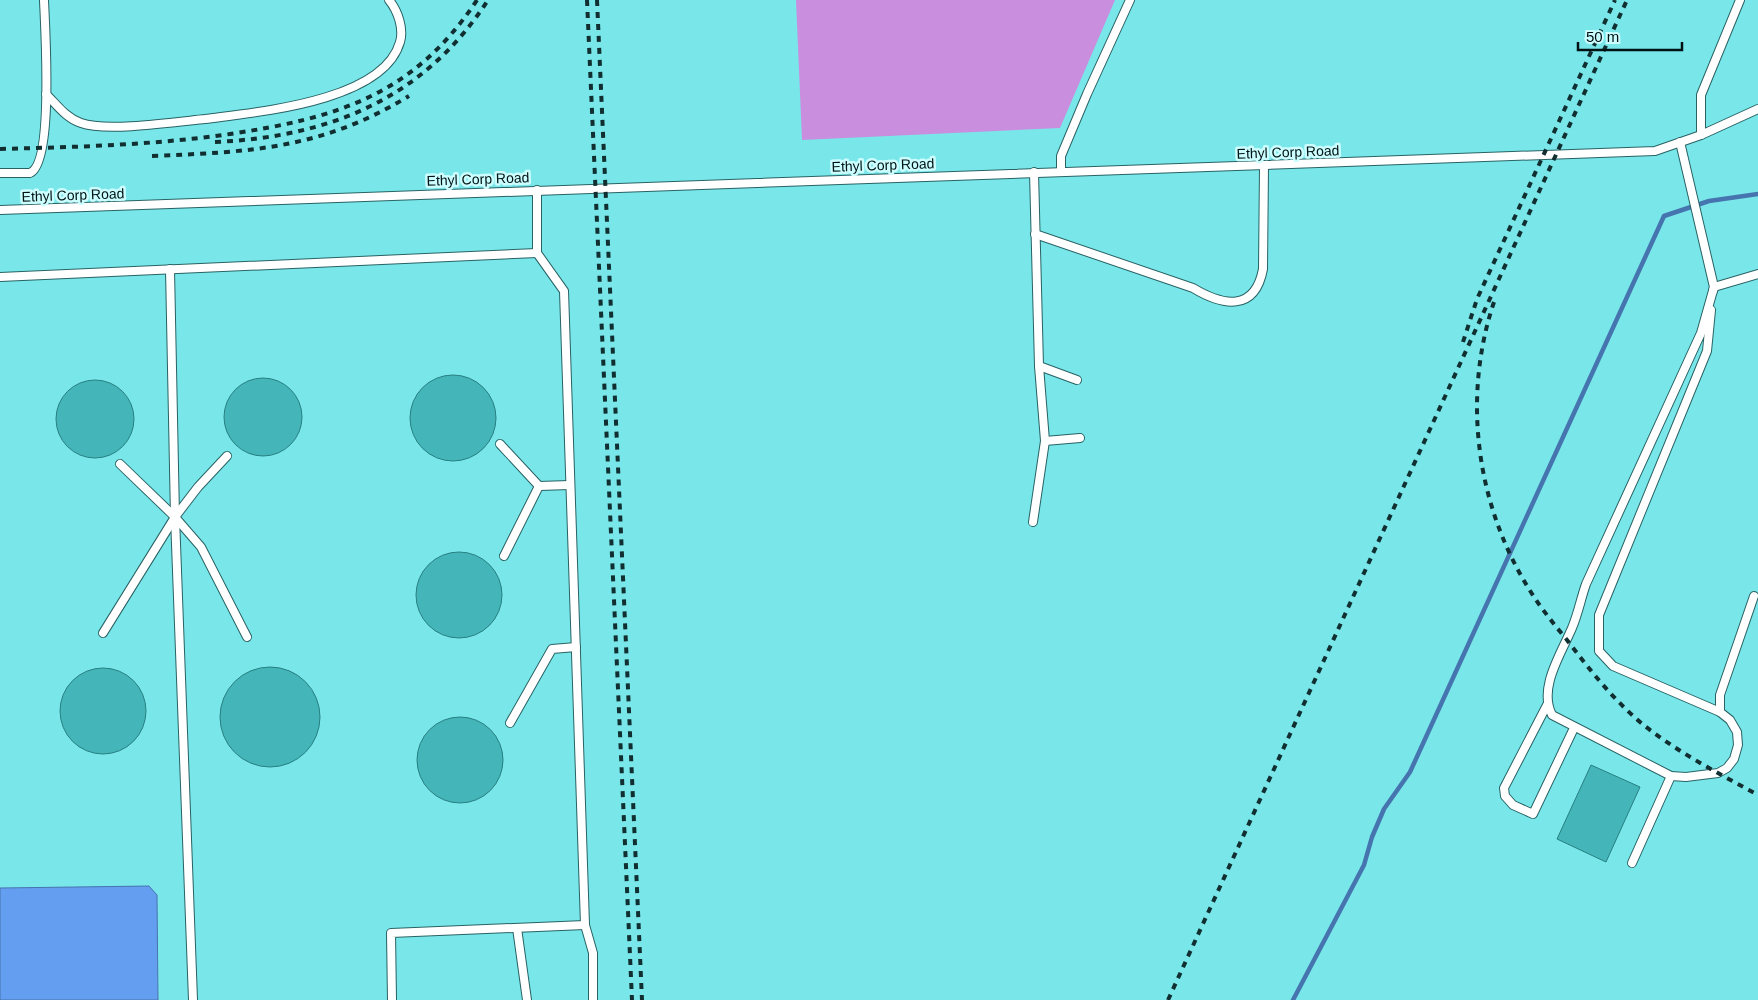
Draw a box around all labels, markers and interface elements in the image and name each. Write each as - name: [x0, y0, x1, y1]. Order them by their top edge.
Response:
- scale bar: [1578, 20, 1682, 52]
- text: 50 m: [1586, 28, 1619, 45]
- street label: Ethyl Corp Road: [1236, 142, 1340, 162]
- street label: Ethyl Corp Road: [831, 155, 935, 175]
- street label: Ethyl Corp Road: [426, 169, 530, 189]
- street label: Ethyl Corp Road: [21, 185, 125, 205]

